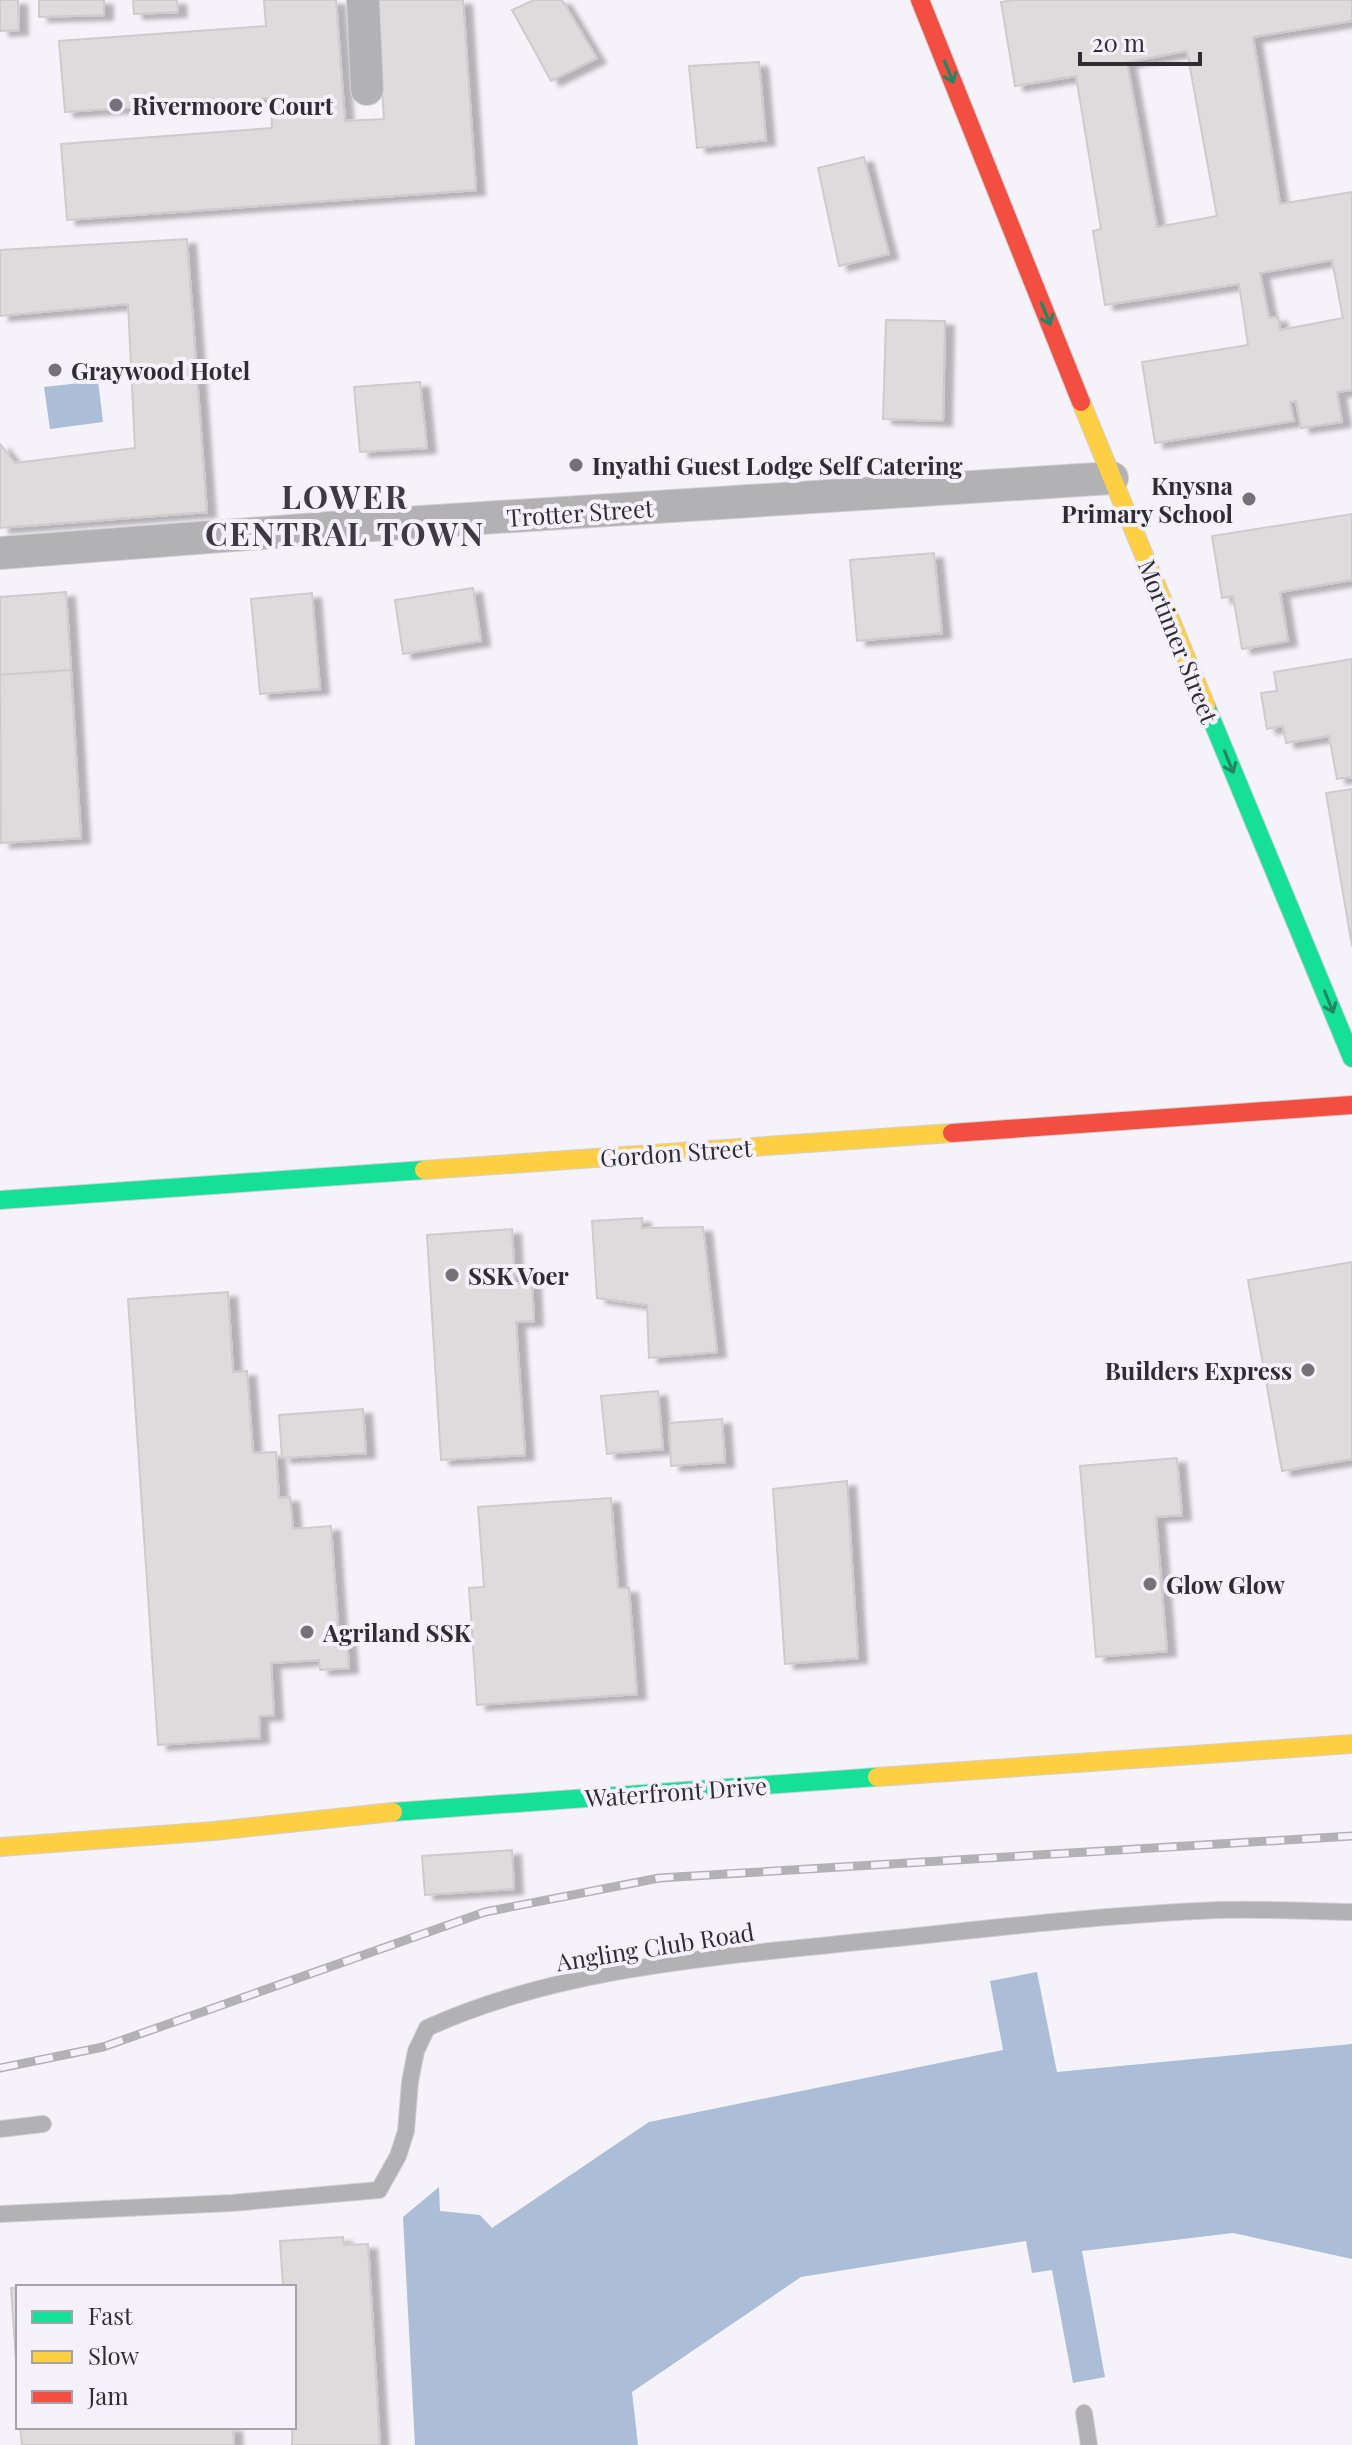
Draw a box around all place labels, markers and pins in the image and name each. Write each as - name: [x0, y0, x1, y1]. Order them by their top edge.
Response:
- place label: Rivermoore Court: [132, 89, 334, 121]
- marker: Rivermoore Court: [107, 96, 125, 114]
- place label: Graywood Hotel: [71, 354, 251, 386]
- marker: Graywood Hotel: [46, 361, 64, 379]
- place label: Inyathi Guest Lodge Self Catering: [592, 449, 963, 481]
- marker: Inyathi Guest Lodge Self Catering: [567, 456, 585, 474]
- place label: Knysna Primary School: [1061, 469, 1234, 529]
- marker: Knysna Primary School: [1240, 490, 1258, 508]
- place label: SSK Voer: [468, 1259, 570, 1291]
- marker: SSK Voer: [443, 1266, 461, 1284]
- place label: Builders Express: [1105, 1354, 1292, 1386]
- marker: Builders Express: [1299, 1361, 1317, 1379]
- place label: Glow Glow: [1166, 1568, 1285, 1600]
- marker: Glow Glow: [1141, 1575, 1159, 1593]
- place label: Agriland SSK: [322, 1616, 472, 1648]
- marker: Agriland SSK: [298, 1623, 316, 1641]

